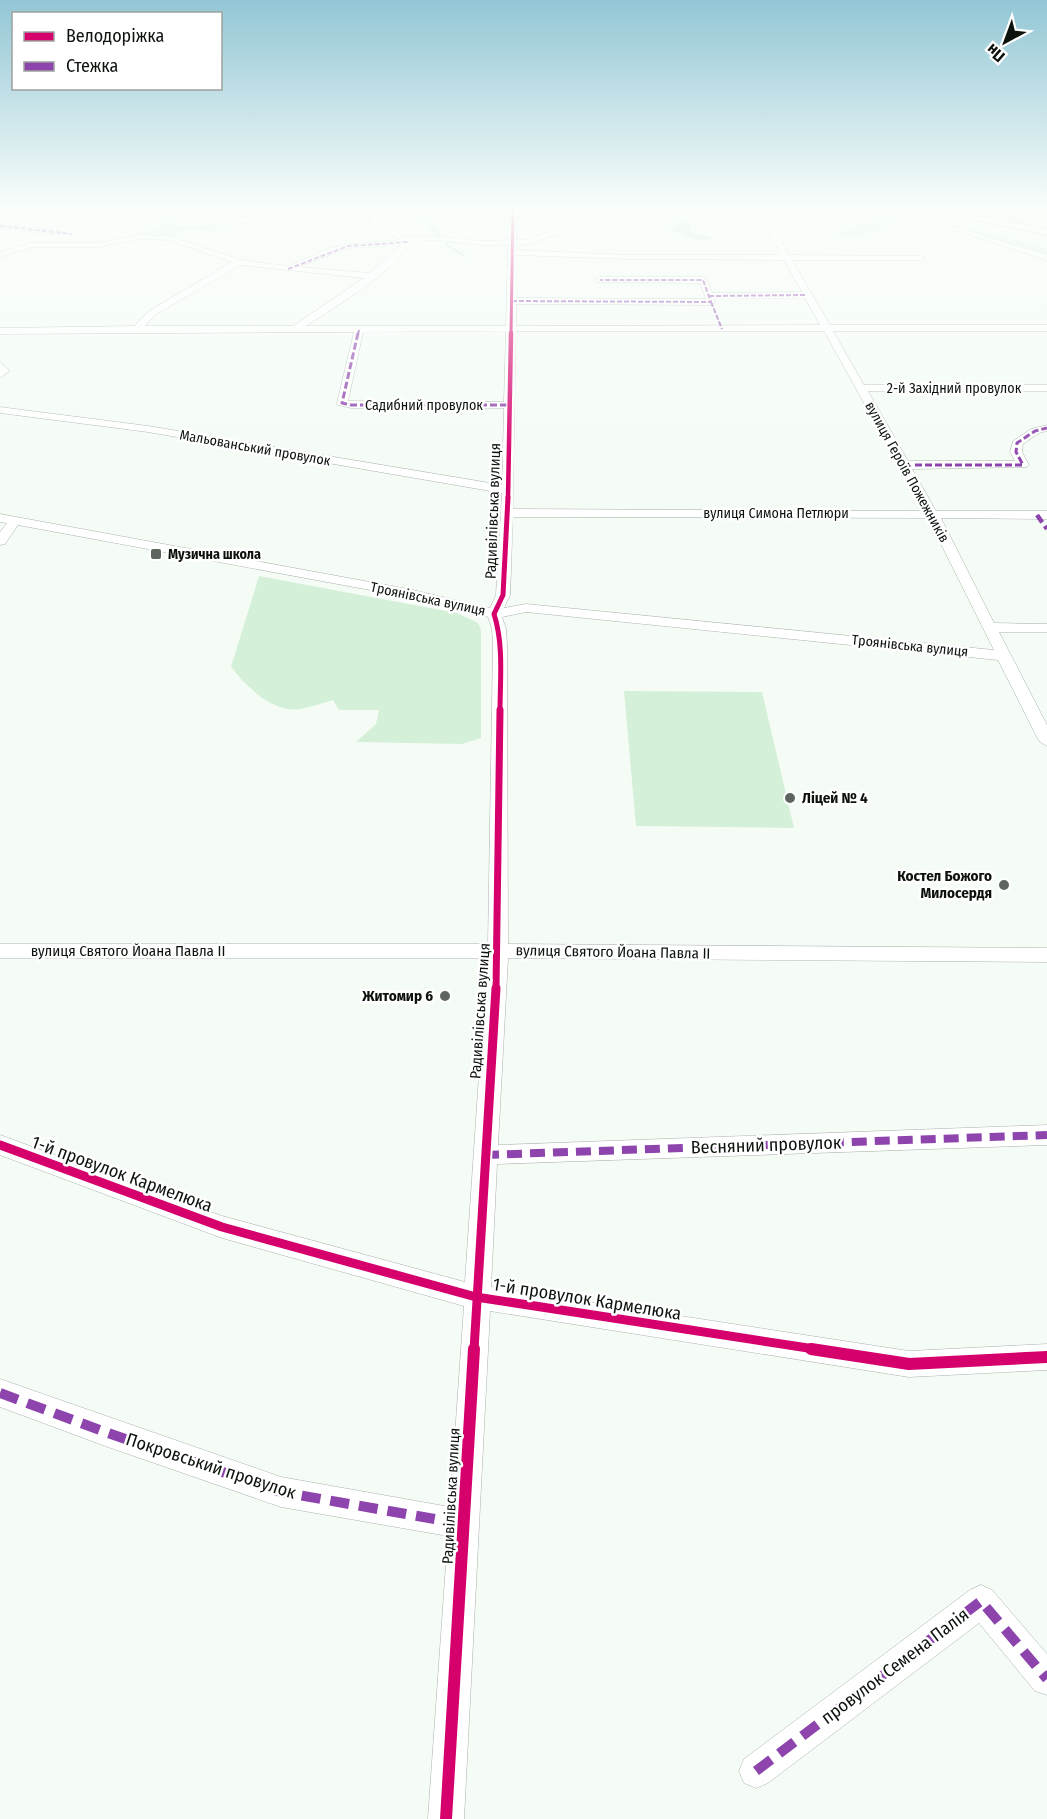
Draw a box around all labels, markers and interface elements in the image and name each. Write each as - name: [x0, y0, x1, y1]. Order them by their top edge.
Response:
- legend: [12, 12, 222, 90]
- north arrow: [975, 12, 1035, 72]
- text: Велодоріжка: [66, 25, 164, 47]
- text: Пн: [982, 40, 1009, 66]
- text: Стежка: [66, 55, 119, 77]
- street label: 2-й Західний провулок: [887, 380, 1022, 397]
- street label: Садибний провулок: [365, 397, 483, 414]
- street label: вулиця Героїв Пожежників: [861, 399, 953, 545]
- street label: Мальованський провулок: [178, 426, 332, 470]
- street label: Радивілівська вулиця: [482, 443, 504, 579]
- street label: вулиця Симона Петлюри: [703, 505, 849, 522]
- place label: Музична школа: [168, 546, 261, 563]
- marker: Музична школа: [149, 547, 163, 561]
- street label: Троянівська вулиця: [369, 579, 487, 619]
- street label: Троянівська вулиця: [851, 631, 969, 661]
- place label: Ліцей № 4: [802, 789, 868, 807]
- marker: Ліцей № 4: [783, 791, 797, 805]
- place label: Костел Божого Милосердя: [897, 867, 992, 902]
- marker: Костел Божого Милосердя: [997, 878, 1011, 892]
- street label: вулиця Святого Йоана Павла II: [516, 941, 710, 963]
- street label: вулиця Святого Йоана Павла II: [31, 942, 225, 960]
- street label: Радивілівська вулиця: [466, 942, 494, 1080]
- place label: Житомир 6: [361, 987, 433, 1005]
- marker: Житомир 6: [438, 989, 452, 1003]
- street label: 1-й провулок Кармелюка: [29, 1131, 216, 1217]
- street label: Весняний провулок: [690, 1131, 842, 1159]
- street label: 1-й провулок Кармелюка: [491, 1273, 683, 1325]
- street label: Радивілівська вулиця: [438, 1427, 464, 1565]
- street label: Покровський провулок: [123, 1428, 299, 1504]
- street label: провулок Семена Палія: [817, 1603, 973, 1729]

